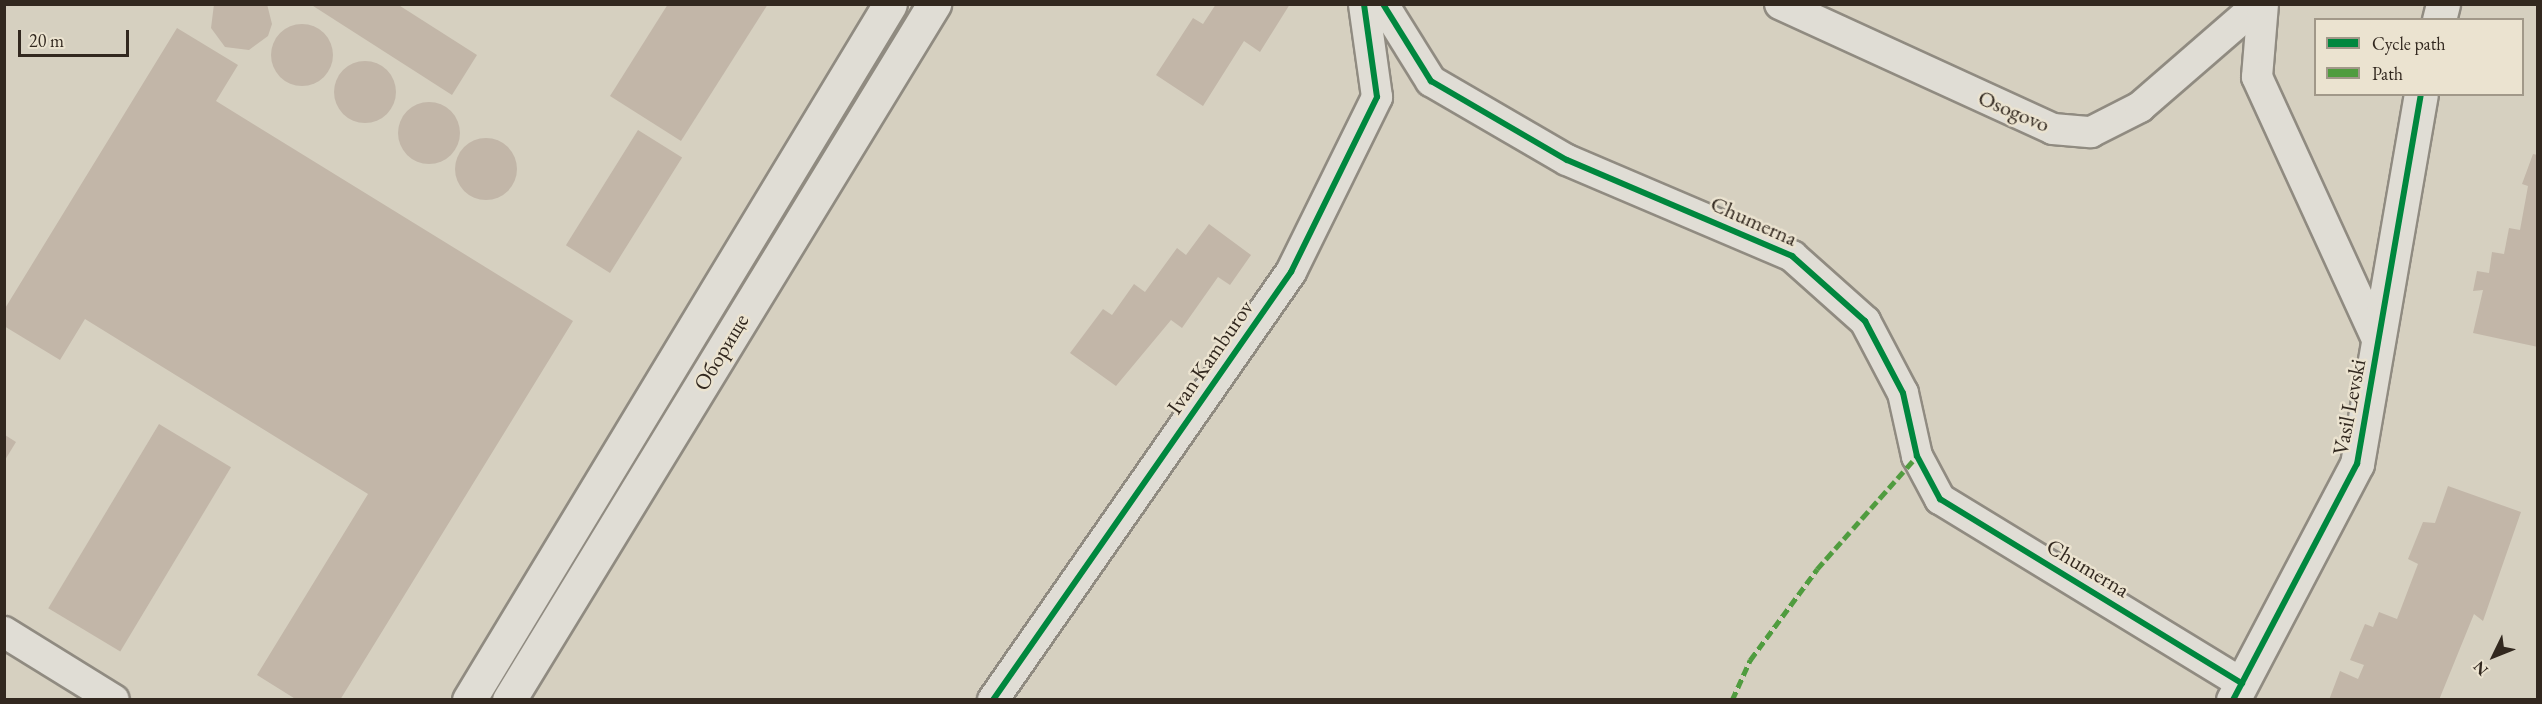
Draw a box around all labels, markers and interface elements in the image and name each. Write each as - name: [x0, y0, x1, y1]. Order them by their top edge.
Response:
- scale bar: [21, 18, 132, 56]
- legend: [2314, 18, 2524, 96]
- text: 20 m: [29, 29, 64, 52]
- text: Cycle path: [2372, 32, 2446, 55]
- text: Path: [2372, 62, 2403, 85]
- street label: Osogovo: [1974, 84, 2054, 138]
- street label: Chumerna: [1707, 190, 1801, 252]
- street label: Ivan Kamburov: [1161, 295, 1259, 419]
- street label: Оборище: [688, 309, 754, 395]
- street label: Vasil Levski: [2327, 357, 2371, 457]
- street label: Chumerna: [2042, 533, 2134, 603]
- north arrow: [2464, 626, 2524, 686]
- text: N: [2468, 657, 2493, 681]

